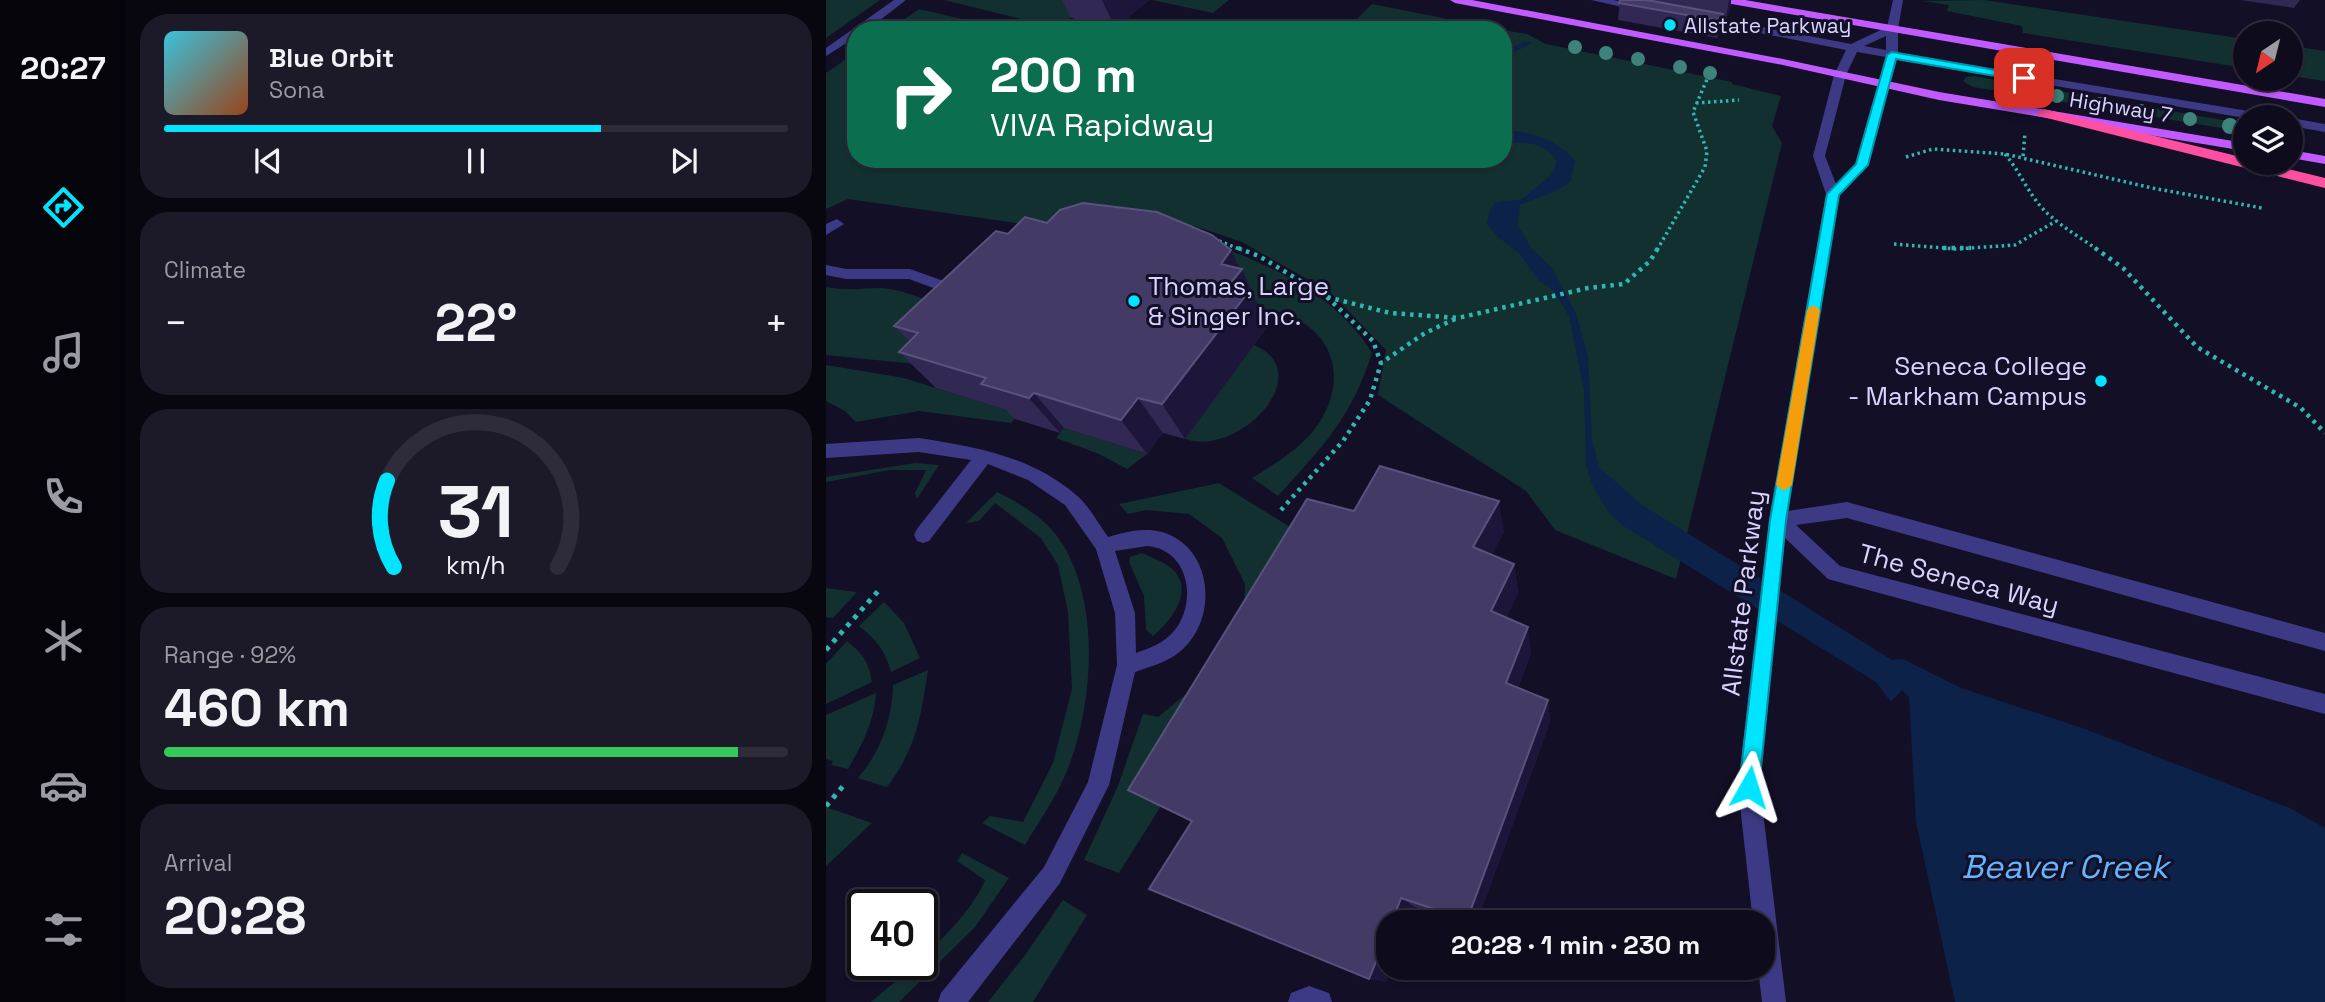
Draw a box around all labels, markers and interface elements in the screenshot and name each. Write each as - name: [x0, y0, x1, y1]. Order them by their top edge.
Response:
- place label: Allstate Parkway: [1684, 12, 1851, 39]
- marker: Allstate Parkway: [1662, 17, 1678, 33]
- north arrow: [2233, 21, 2303, 91]
- map controls: [2233, 21, 2303, 175]
- text: Blue Orbit: [269, 41, 394, 75]
- text: 200 m: [990, 44, 1137, 106]
- text: 20:27: [20, 48, 106, 88]
- pin: [1994, 48, 2054, 108]
- icon: right: [875, 49, 966, 140]
- icon: arrive: [2005, 59, 2043, 97]
- text: Sona: [269, 75, 325, 105]
- street label: Highway 7: [2068, 86, 2174, 128]
- text: VIVA Rapidway: [990, 105, 1214, 145]
- button: layers: [2233, 105, 2303, 175]
- icon: previous: [249, 142, 287, 180]
- icon: pause: [457, 142, 495, 180]
- icon: next: [665, 142, 703, 180]
- icon: directions: [39, 183, 88, 232]
- text: Climate: [164, 255, 246, 285]
- place label: Thomas, Large & Singer Inc.: [1148, 269, 1329, 333]
- text: 22°: [435, 290, 517, 356]
- marker: Thomas, Large & Singer Inc.: [1126, 293, 1142, 309]
- text: −: [164, 299, 188, 347]
- text: +: [764, 299, 788, 347]
- icon: music: [39, 328, 88, 377]
- place label: Seneca College - Markham Campus: [1848, 349, 2087, 413]
- marker: Seneca College - Markham Campus: [2093, 373, 2109, 389]
- text: 31: [438, 465, 514, 558]
- icon: phone: [39, 472, 88, 521]
- street label: Allstate Parkway: [1713, 488, 1773, 698]
- street label: The Seneca Way: [1855, 536, 2063, 622]
- text: km/h: [446, 549, 506, 581]
- icon: climate: [39, 616, 88, 665]
- text: Range · 92%: [164, 640, 296, 670]
- text: 460 km: [164, 675, 350, 741]
- position arrow: [1712, 750, 1786, 824]
- icon: car: [39, 761, 88, 810]
- water label: Beaver Creek: [1962, 846, 2172, 888]
- text: Arrival: [164, 848, 232, 878]
- text: 20:28: [164, 883, 306, 949]
- speed limit sign: 40: [847, 889, 938, 980]
- icon: filters: [39, 905, 88, 954]
- text: 20:28 · 1 min · 230 m: [1451, 928, 1700, 962]

